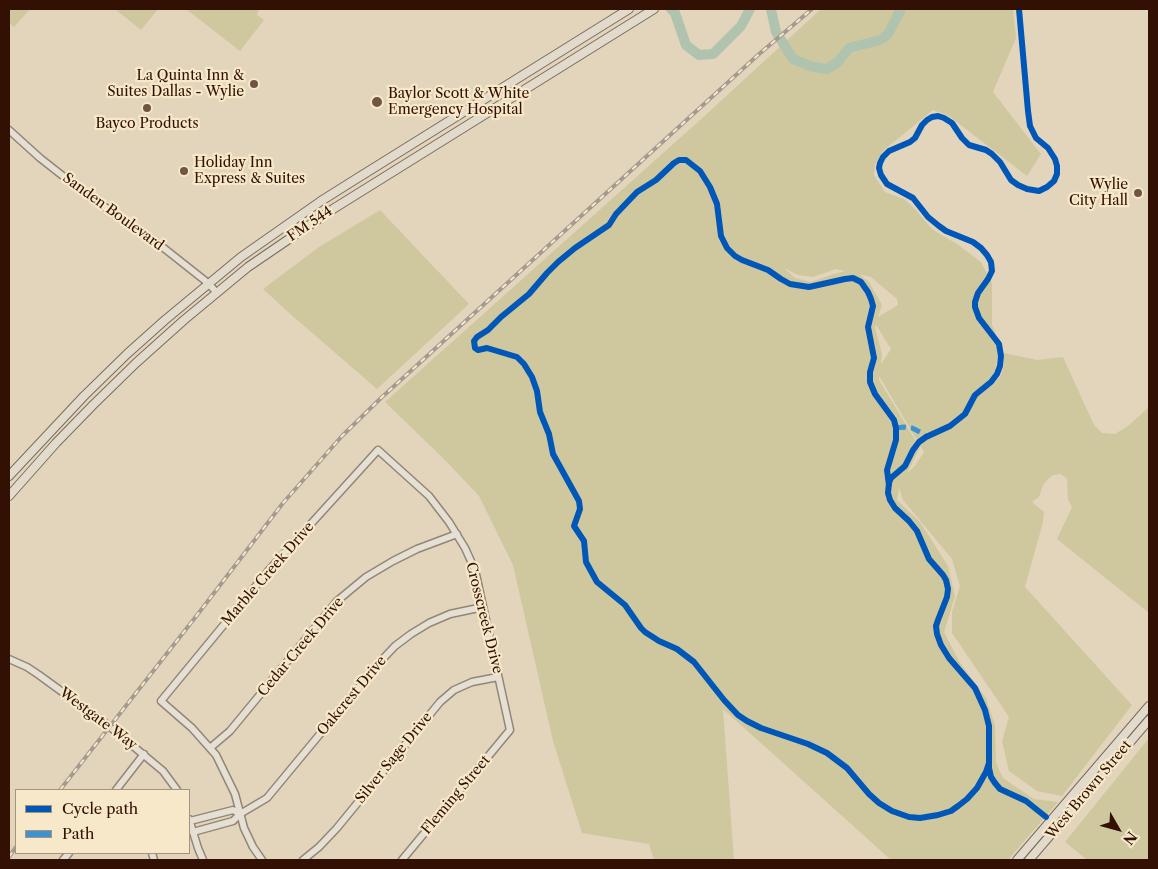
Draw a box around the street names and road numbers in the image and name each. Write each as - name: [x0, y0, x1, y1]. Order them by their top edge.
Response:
- street label: Sanden Boulevard: [59, 170, 167, 254]
- street label: FM 544: [284, 203, 336, 245]
- street label: Marble Creek Drive: [218, 519, 318, 629]
- street label: Crosscreek Drive: [462, 561, 506, 675]
- street label: Cedar Creek Drive: [255, 594, 347, 700]
- street label: Oakcrest Drive: [314, 653, 390, 739]
- street label: Westgate Way: [56, 684, 140, 754]
- street label: Silver Sage Drive: [352, 709, 436, 807]
- street label: West Brown Street: [1043, 737, 1135, 843]
- street label: Fleming Street: [418, 752, 494, 838]

